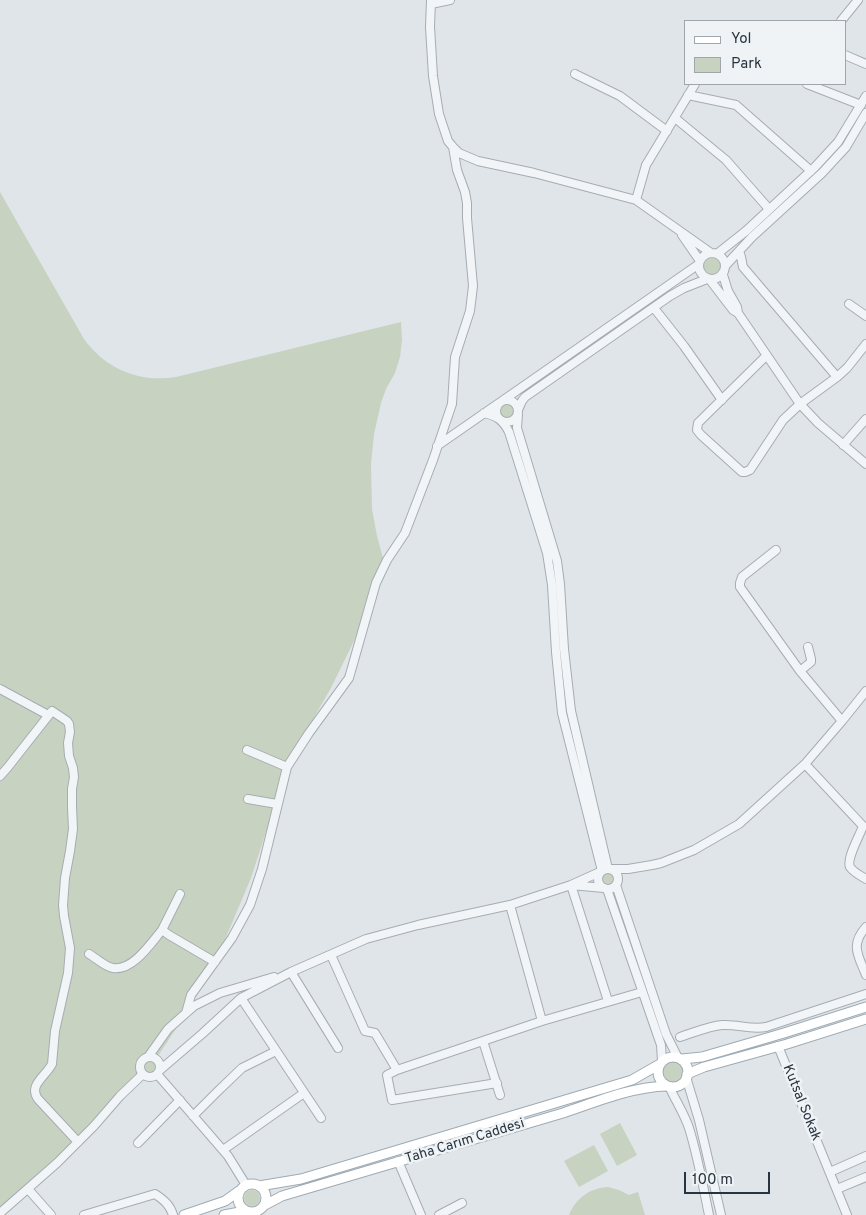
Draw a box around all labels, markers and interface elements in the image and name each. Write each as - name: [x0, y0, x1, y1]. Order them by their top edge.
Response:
- legend: [684, 20, 846, 85]
- text: Yol: [731, 30, 752, 49]
- text: Park: [731, 55, 762, 74]
- street label: Kutsal Sokak: [778, 1062, 824, 1144]
- street label: Taha Carım Caddesi: [403, 1116, 527, 1168]
- scale bar: [686, 1162, 772, 1194]
- text: 100 m: [692, 1171, 733, 1190]

